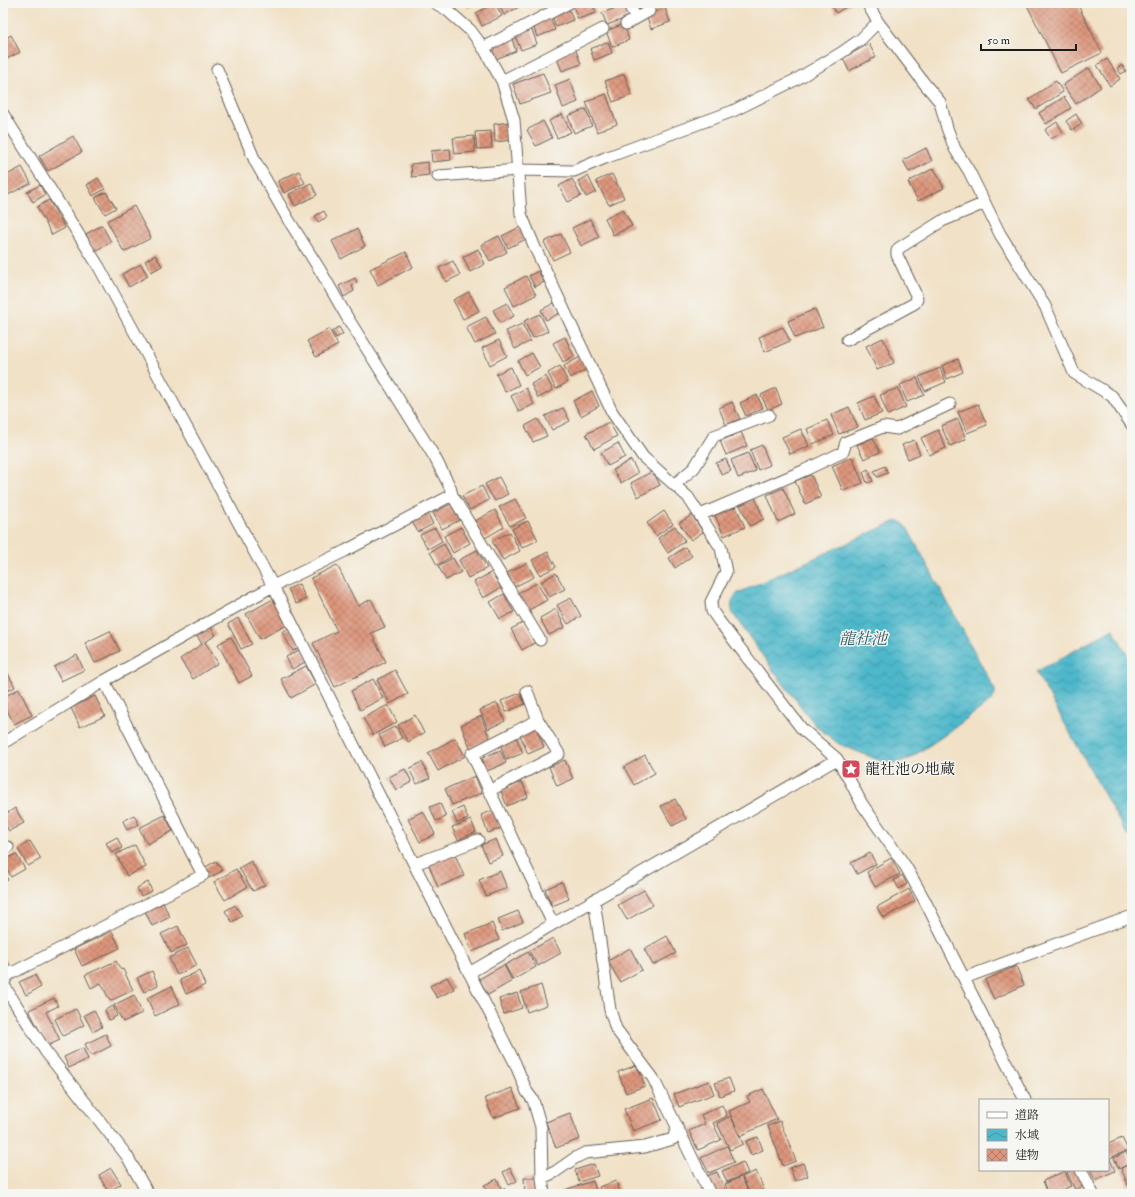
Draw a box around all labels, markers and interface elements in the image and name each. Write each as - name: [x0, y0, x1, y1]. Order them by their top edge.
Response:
- scale bar: [981, 26, 1076, 52]
- text: 50 m: [987, 33, 1011, 48]
- water label: 龍社池: [839, 629, 889, 649]
- place icon: 龍社池の地蔵: [840, 758, 862, 780]
- place label: 龍社池の地蔵: [865, 760, 955, 779]
- legend: [979, 1099, 1109, 1171]
- text: 道路: [1015, 1108, 1039, 1123]
- text: 水域: [1015, 1128, 1039, 1143]
- text: 建物: [1015, 1148, 1039, 1163]

